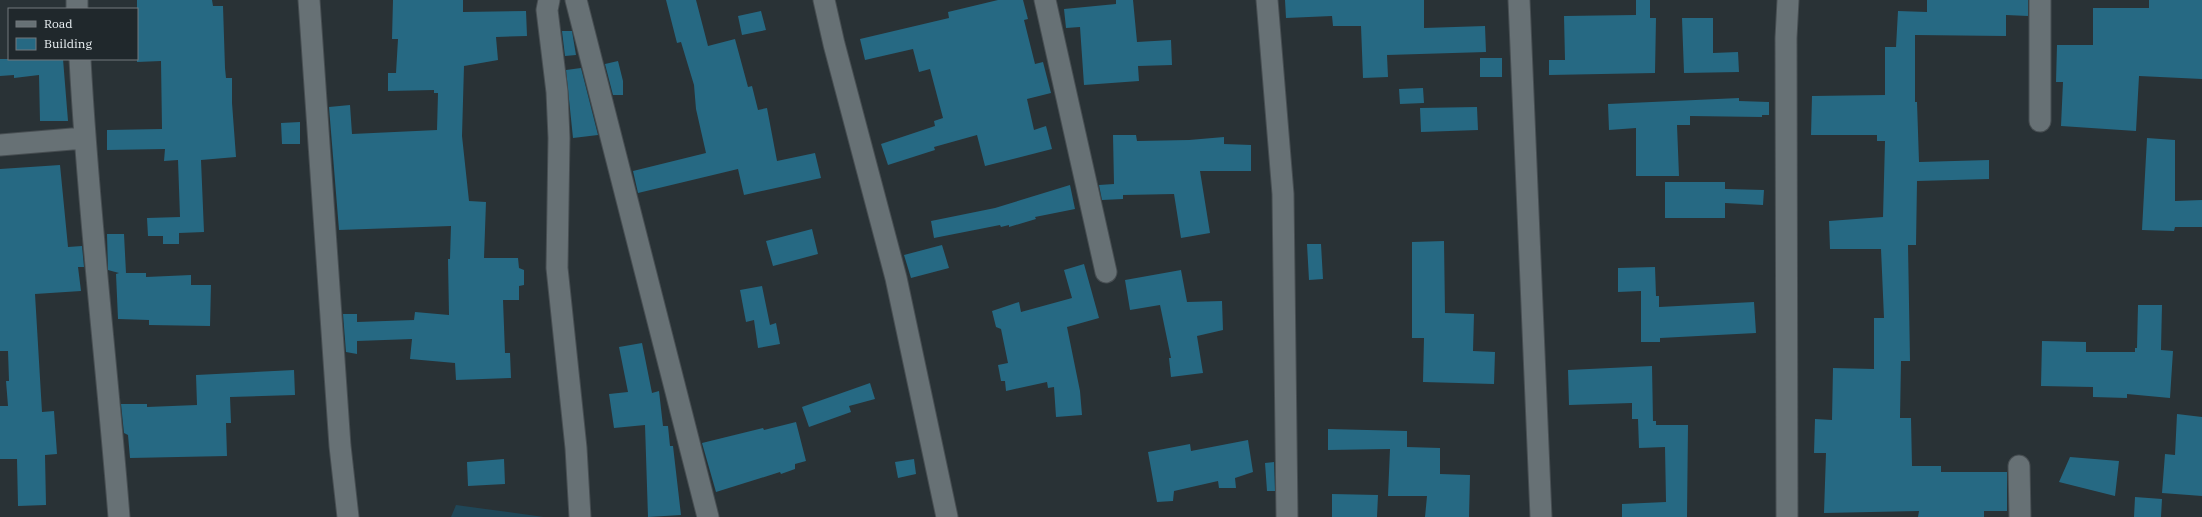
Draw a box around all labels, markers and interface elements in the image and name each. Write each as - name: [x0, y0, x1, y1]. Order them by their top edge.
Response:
- legend: [8, 8, 138, 60]
- text: Road: [44, 16, 73, 31]
- text: Building: [44, 36, 92, 51]

